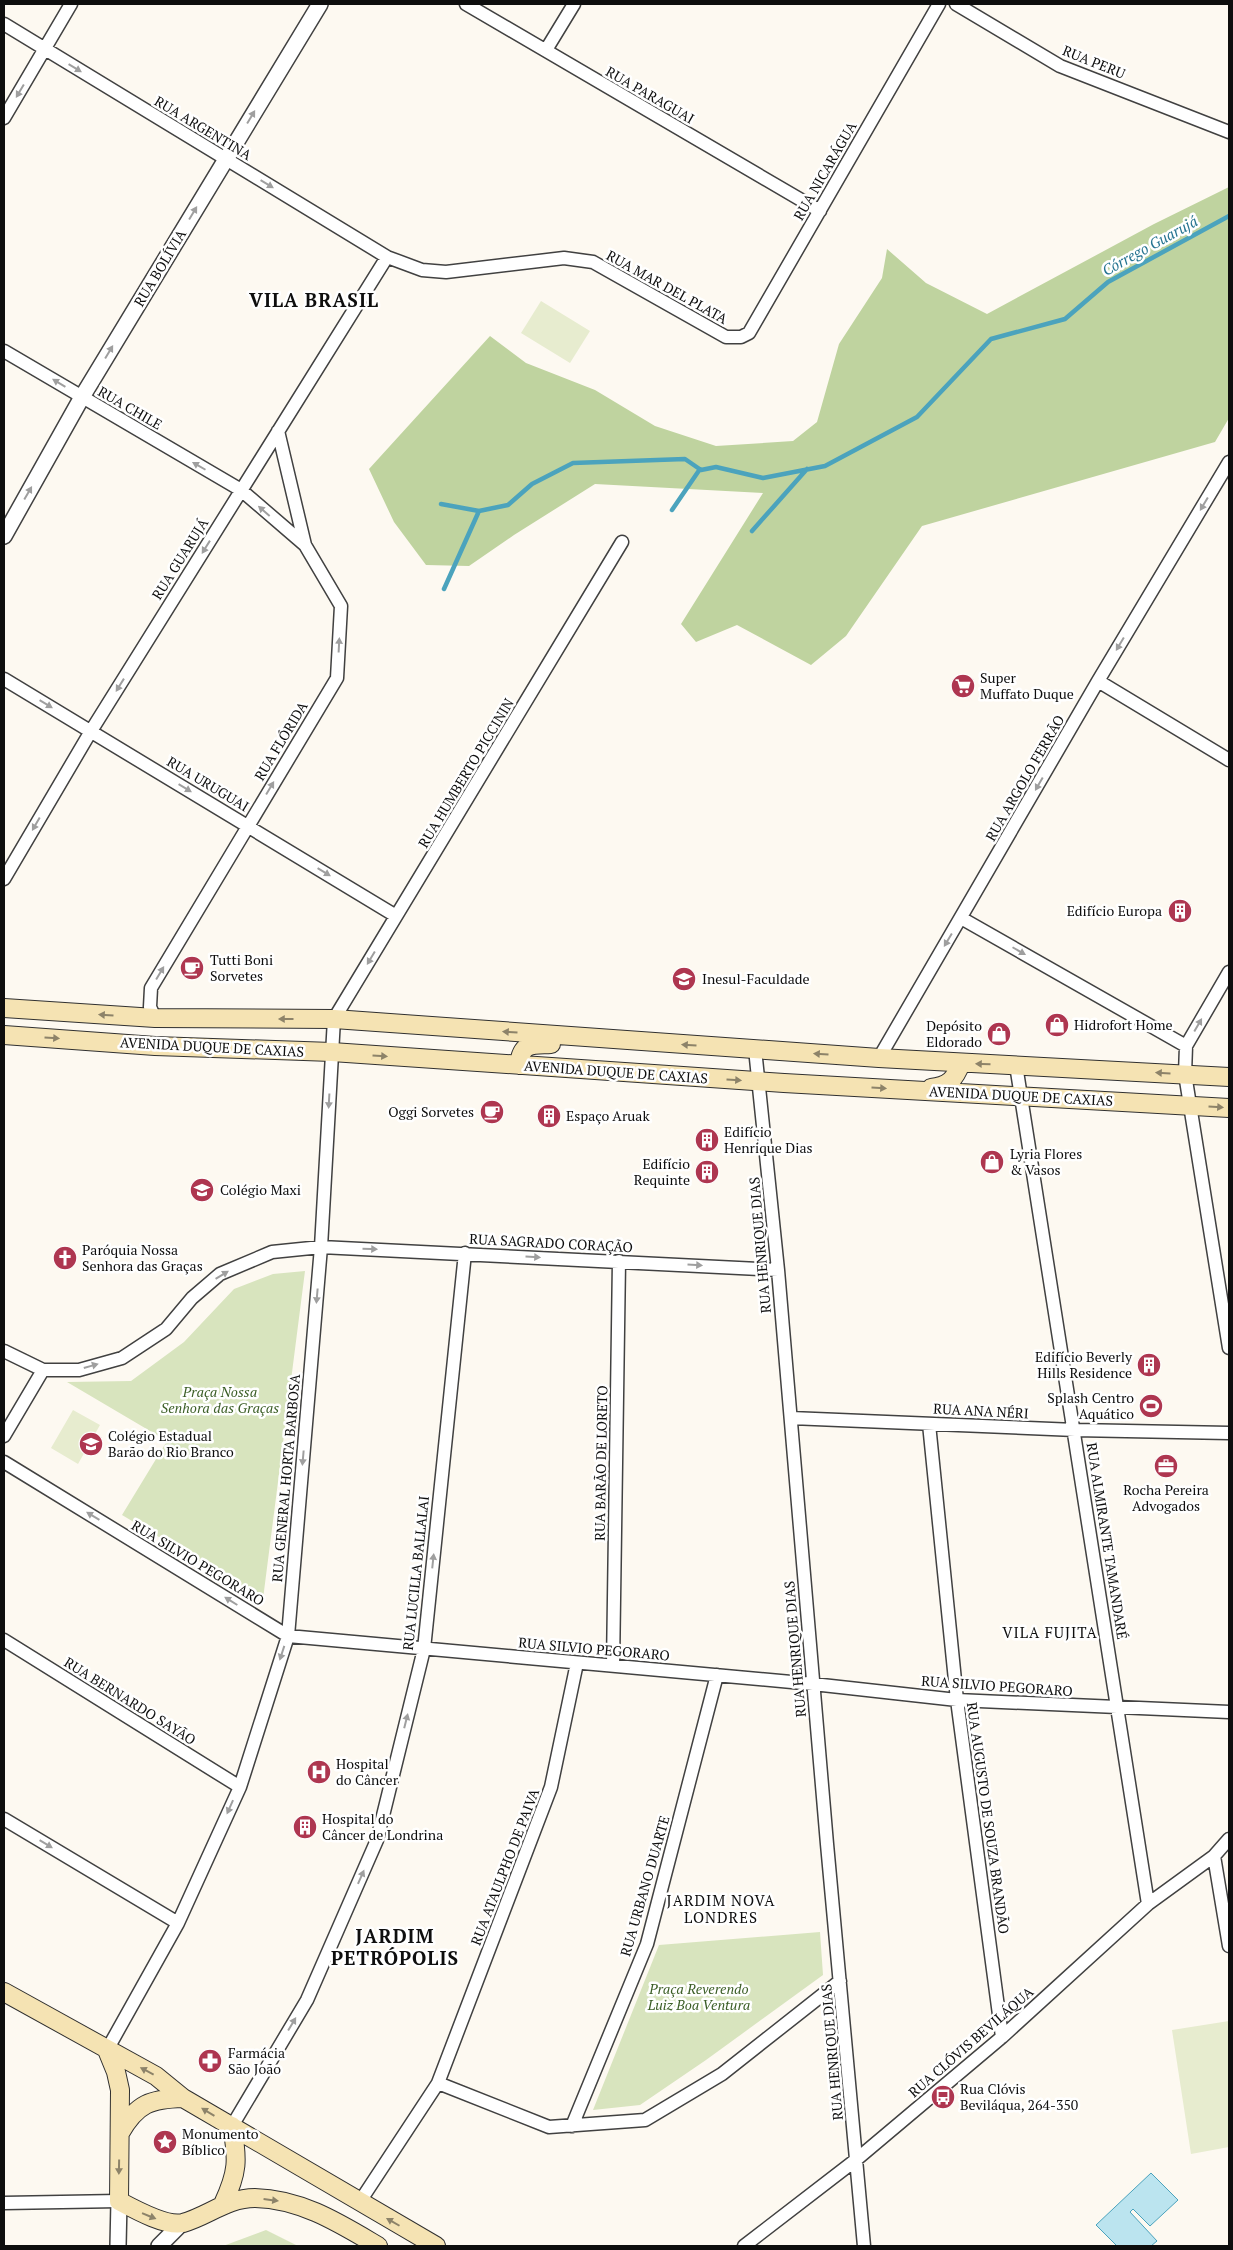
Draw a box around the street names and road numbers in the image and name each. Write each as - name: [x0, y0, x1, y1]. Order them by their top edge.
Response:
- street label: RUA PERU: [1060, 40, 1129, 83]
- street label: RUA PARAGUAI: [603, 62, 698, 128]
- street label: RUA ARGENTINA: [151, 91, 256, 164]
- street label: RUA NICARÁGUA: [789, 118, 861, 223]
- street label: RUA BOLÍVIA: [129, 225, 190, 310]
- street label: RUA MAR DEL PLATA: [603, 245, 732, 328]
- street label: RUA CHILE: [95, 382, 166, 434]
- street label: RUA GUARUJÁ: [147, 514, 212, 603]
- street label: RUA HUMBERTO PICCININ: [413, 694, 518, 851]
- street label: RUA FLÓRIDA: [250, 697, 312, 784]
- street label: RUA ARGOLO FERRÃO: [981, 711, 1068, 844]
- street label: RUA URUGUAI: [164, 752, 253, 816]
- street label: AVENIDA DUQUE DE CAXIAS: [120, 1032, 305, 1061]
- street label: AVENIDA DUQUE DE CAXIAS: [523, 1056, 709, 1087]
- street label: AVENIDA DUQUE DE CAXIAS: [929, 1081, 1114, 1110]
- street label: RUA HENRIQUE DIAS: [744, 1176, 775, 1314]
- street label: RUA SAGRADO CORAÇÃO: [469, 1229, 633, 1256]
- street label: RUA GENERAL HORTA BARBOSA: [267, 1373, 304, 1583]
- street label: RUA BARÃO DE LORETO: [590, 1385, 611, 1541]
- street label: RUA ANA NÉRI: [933, 1399, 1029, 1422]
- street label: RUA ALMIRANTE TAMANDARÉ: [1083, 1441, 1132, 1641]
- street label: RUA LUCILLA BALLALAI: [398, 1495, 433, 1651]
- street label: RUA SILVIO PEGORARO: [128, 1515, 268, 1610]
- street label: RUA HENRIQUE DIAS: [779, 1580, 810, 1718]
- street label: RUA SILVIO PEGORARO: [518, 1632, 671, 1665]
- street label: RUA BERNARDO SAYÃO: [61, 1652, 200, 1749]
- street label: RUA SILVIO PEGORARO: [921, 1671, 1073, 1700]
- street label: RUA AUGUSTO DE SOUZA BRANDÃO: [963, 1701, 1014, 1935]
- street label: RUA ATAULPHO DE PAIVA: [466, 1785, 543, 1948]
- street label: RUA URBANO DUARTE: [615, 1813, 674, 1958]
- street label: RUA CLÓVIS BEVILÁQUA: [904, 1982, 1037, 2101]
- street label: RUA HENRIQUE DIAS: [816, 1983, 847, 2121]

